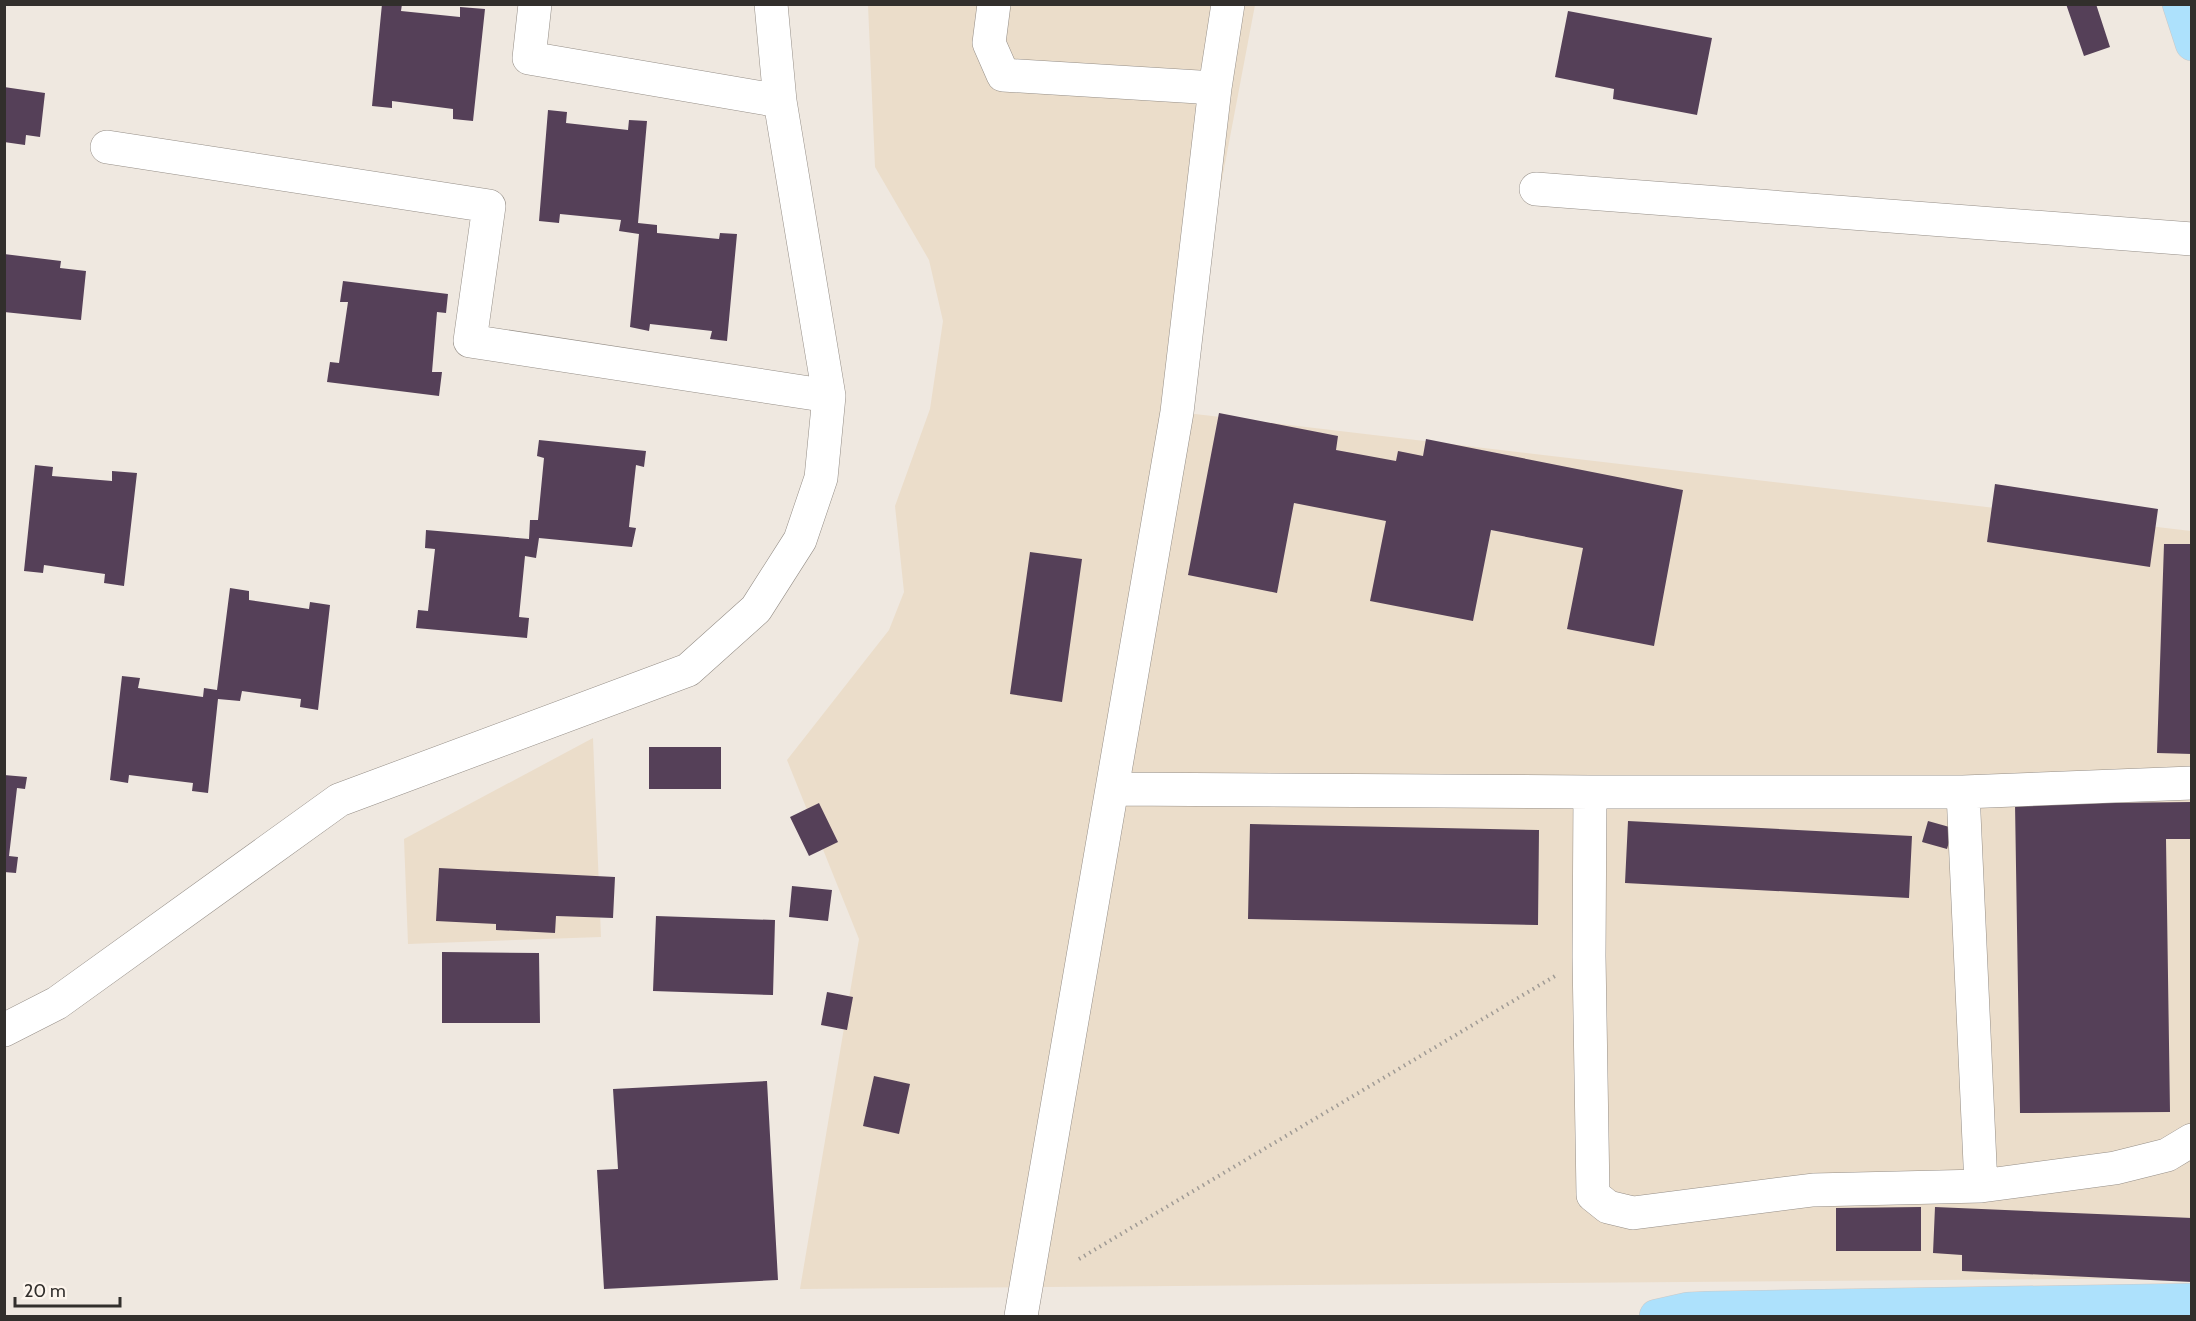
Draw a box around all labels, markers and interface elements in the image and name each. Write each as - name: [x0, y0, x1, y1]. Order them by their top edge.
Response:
- scale bar: [15, 1270, 120, 1308]
- text: 20 m: [24, 1280, 66, 1302]

